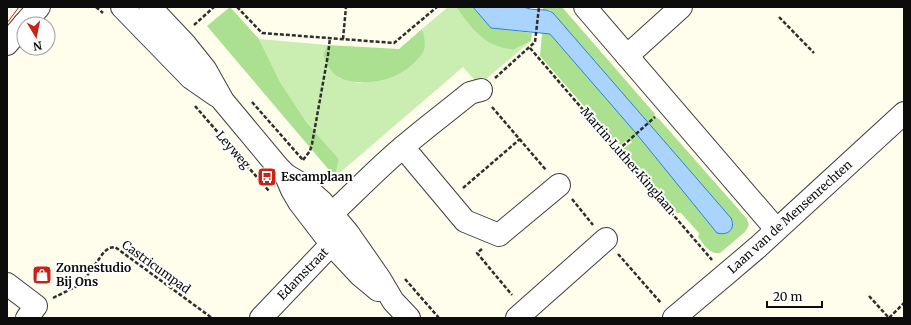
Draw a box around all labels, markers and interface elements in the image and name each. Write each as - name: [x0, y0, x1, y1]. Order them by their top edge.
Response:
- north arrow: [16, 16, 56, 56]
- text: N: [32, 38, 43, 54]
- street label: Martin Luther Kinglaan: [578, 104, 679, 217]
- street label: Leyweg: [213, 128, 254, 172]
- street label: Laan van de Mensenrechten: [724, 157, 855, 276]
- bus stop icon: Escamplaan: [256, 166, 278, 188]
- place label: Escamplaan: [281, 169, 353, 184]
- street label: Castricumpad: [119, 237, 193, 296]
- street label: Edamstraat: [274, 244, 331, 303]
- place label: Zonnestudio Bij Ons: [56, 260, 131, 289]
- shop icon: Zonnestudio Bij Ons: [31, 264, 53, 286]
- scale bar: [767, 283, 822, 309]
- text: 20 m: [773, 289, 802, 304]

